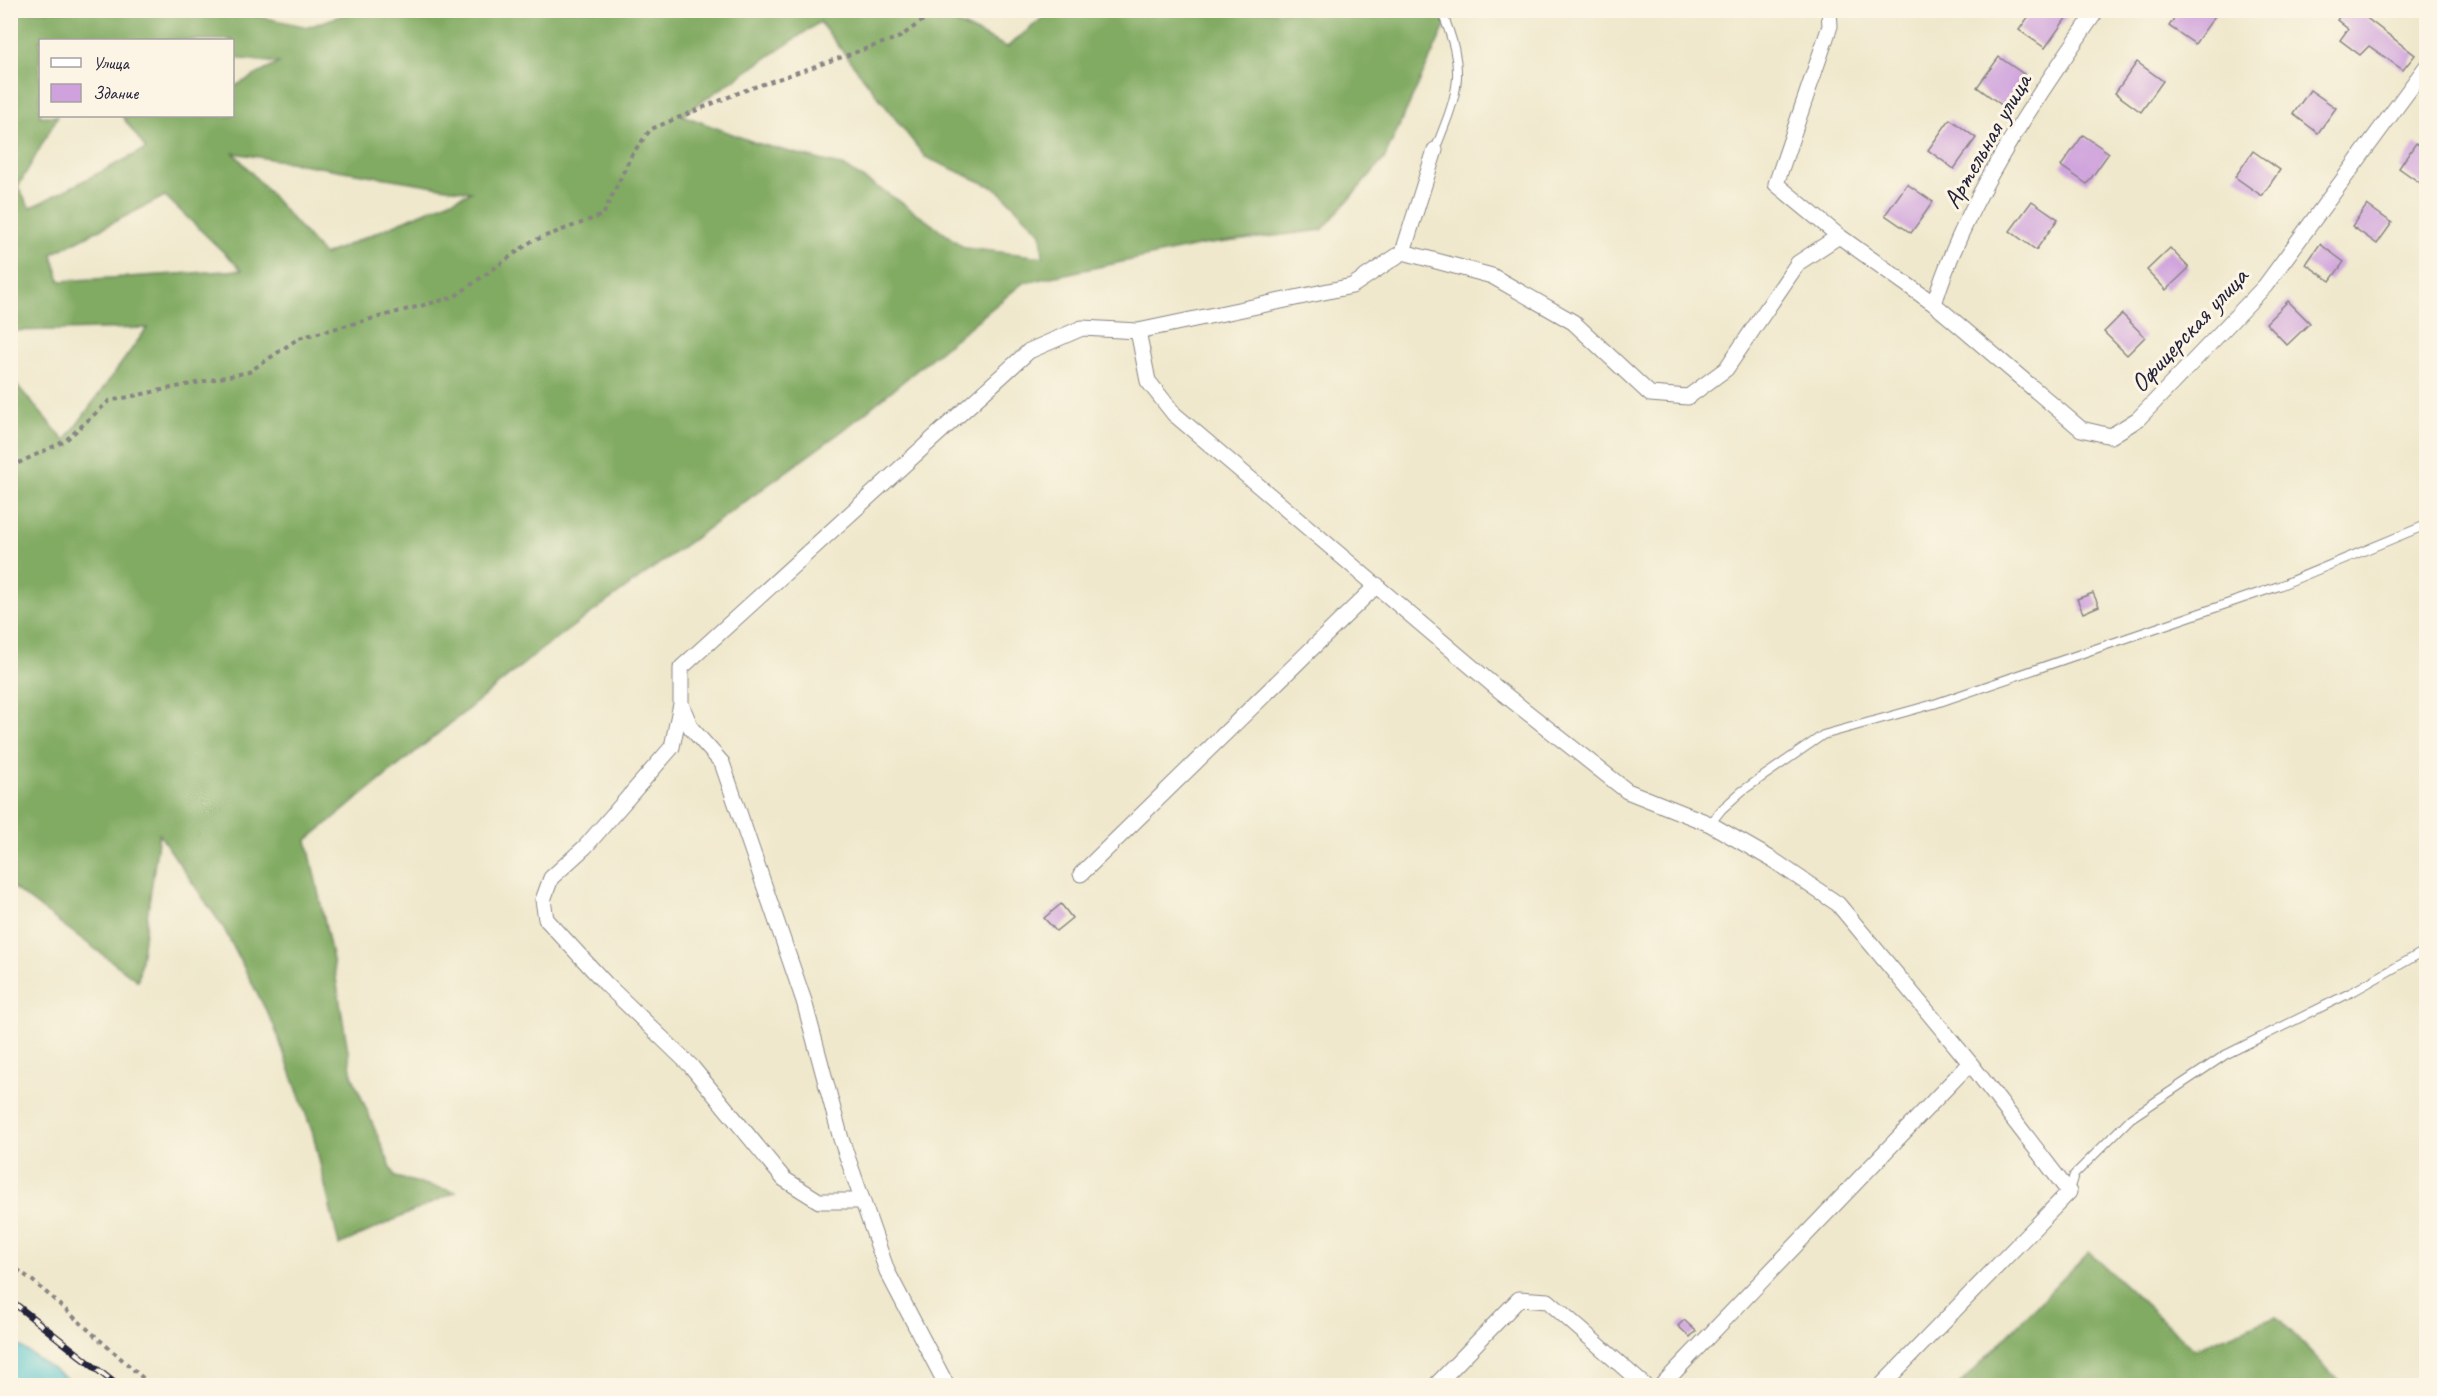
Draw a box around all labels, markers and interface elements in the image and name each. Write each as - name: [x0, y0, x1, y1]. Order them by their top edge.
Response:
- legend: [39, 39, 234, 117]
- text: Улица: [93, 52, 130, 74]
- street label: Артельная улица: [1935, 66, 2040, 214]
- text: Здание: [93, 82, 139, 104]
- street label: Офицерская улица: [2123, 260, 2256, 399]

